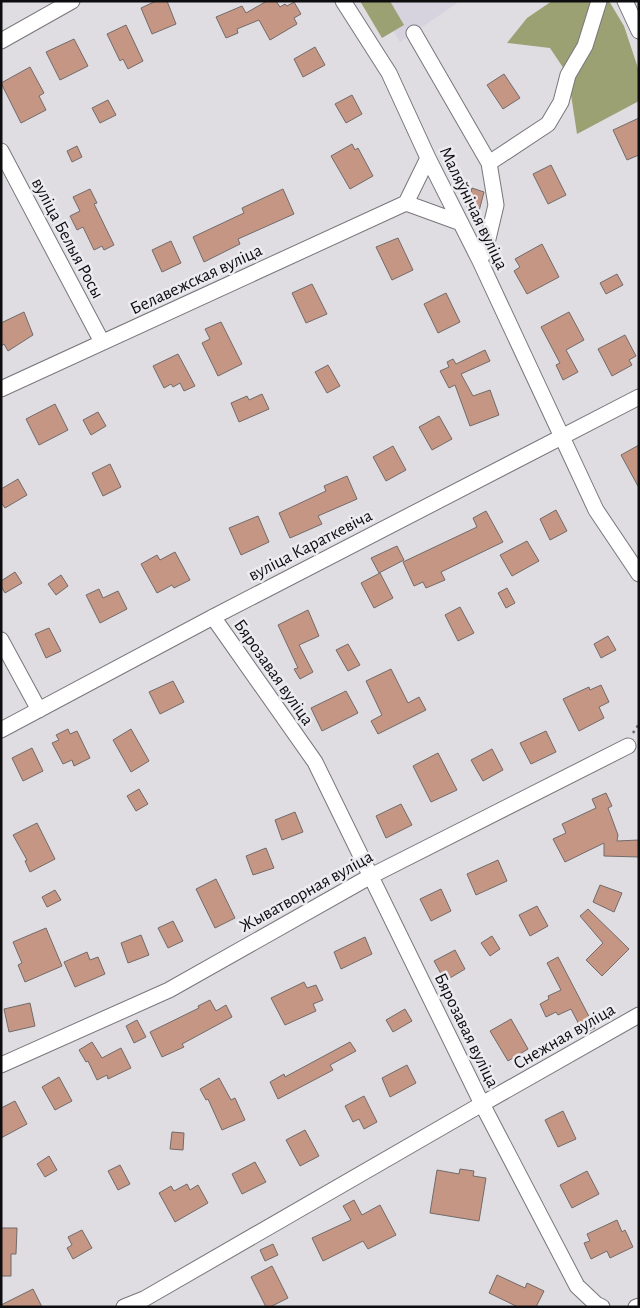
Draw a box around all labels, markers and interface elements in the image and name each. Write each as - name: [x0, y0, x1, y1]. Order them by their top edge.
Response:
- street label: Маляўнічая вуліца: [436, 144, 511, 273]
- street label: вуліца Белыя Росы: [28, 175, 106, 302]
- street label: Белавежская вуліца: [128, 241, 265, 318]
- street label: вуліца Караткевіча: [246, 507, 375, 585]
- street label: Бярозавая вуліца: [230, 616, 316, 729]
- street label: Жыватворная вуліца: [237, 848, 376, 936]
- street label: Бярозавая вуліца: [431, 970, 502, 1091]
- street label: Снежная вуліца: [511, 1000, 618, 1073]

